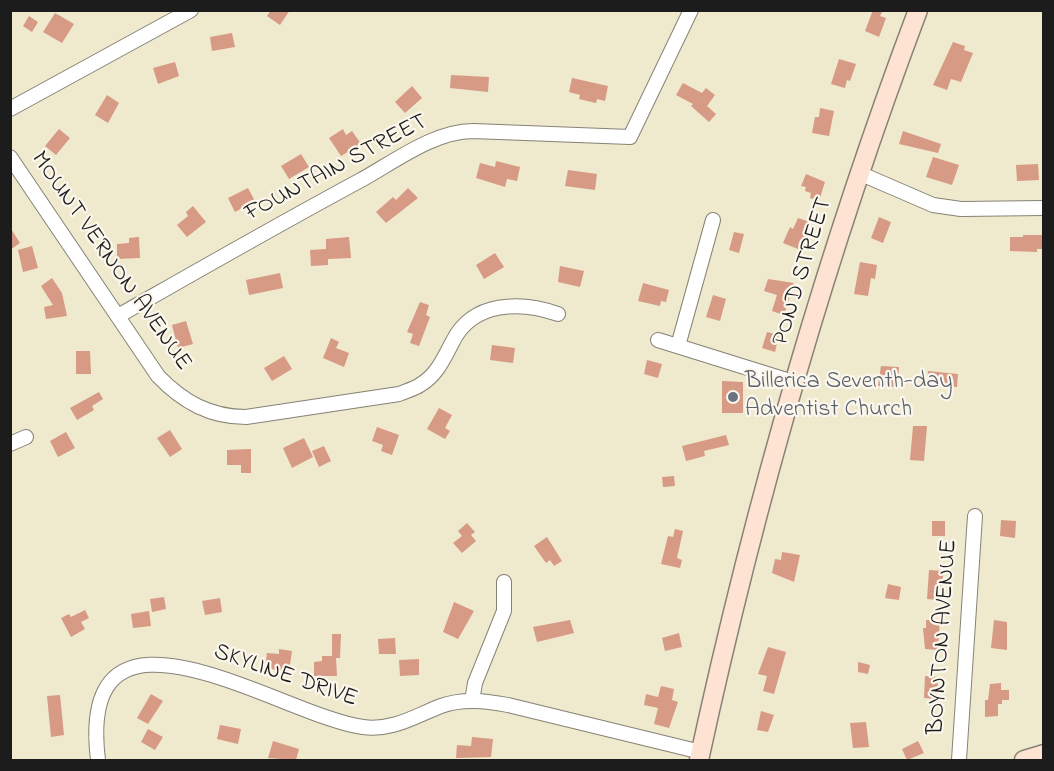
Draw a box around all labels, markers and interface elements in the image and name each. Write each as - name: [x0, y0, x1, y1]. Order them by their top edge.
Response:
- street label: FOUNTAIN STREET: [241, 109, 433, 229]
- street label: MOUNT VERNON AVENUE: [23, 147, 197, 377]
- street label: POND STREET: [768, 194, 840, 350]
- place label: Billerica Seventh-day Adventist Church: [745, 369, 953, 425]
- marker: Billerica Seventh-day Adventist Church: [726, 390, 740, 404]
- street label: BOYNTON AVENUE: [923, 538, 965, 736]
- street label: SKYLINE DRIVE: [209, 639, 361, 715]

